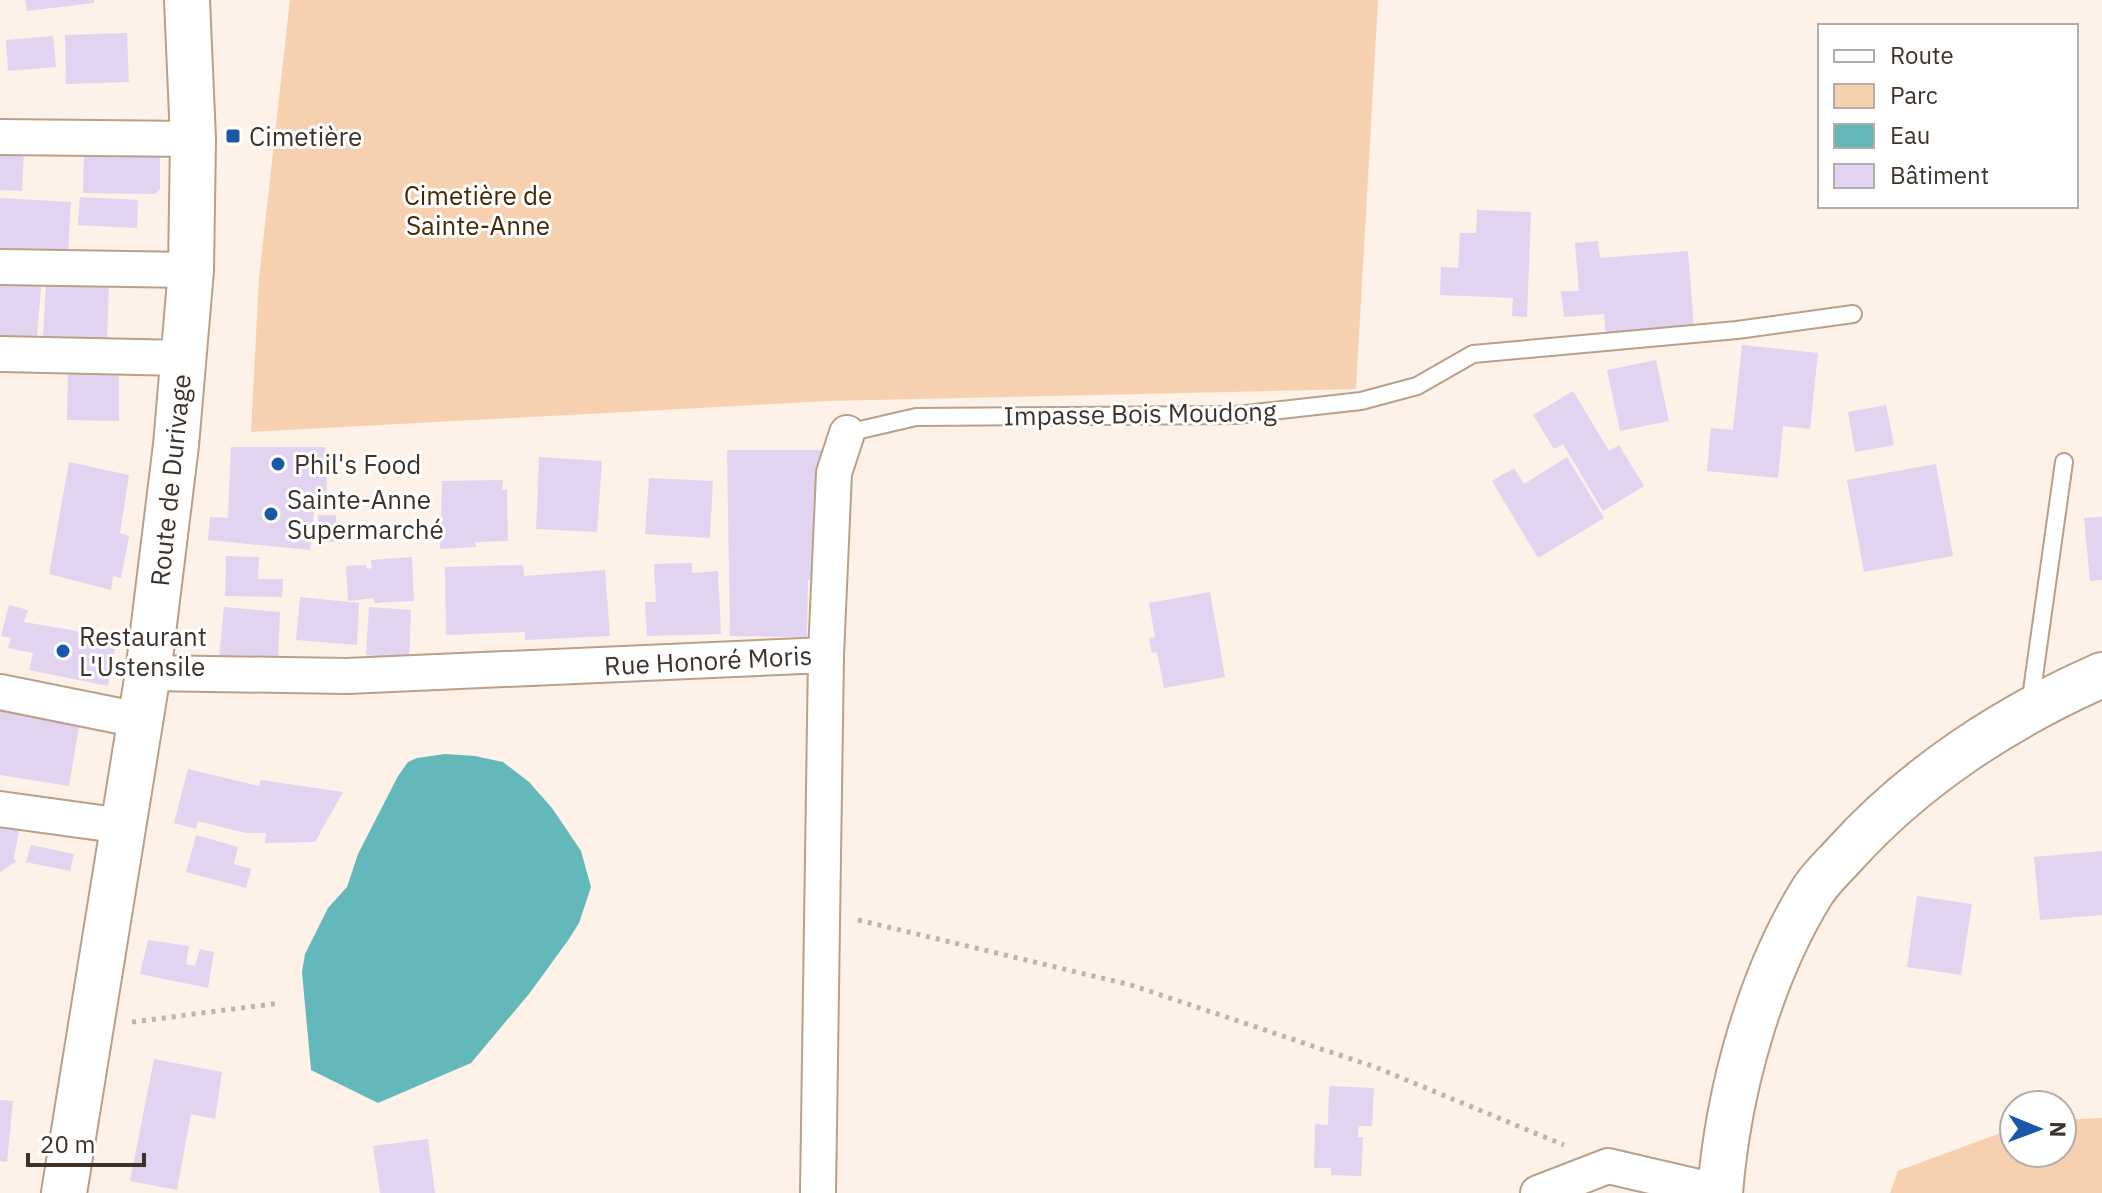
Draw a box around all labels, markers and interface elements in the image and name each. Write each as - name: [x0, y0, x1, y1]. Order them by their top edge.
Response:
- legend: [1818, 24, 2078, 208]
- text: Route: [1890, 39, 1954, 71]
- text: Parc: [1890, 79, 1938, 111]
- place label: Cimetière: [249, 119, 362, 153]
- text: Eau: [1890, 119, 1930, 151]
- marker: Cimetière: [224, 127, 242, 145]
- text: Bâtiment: [1890, 159, 1989, 191]
- park label: Cimetière de Sainte-Anne: [404, 178, 552, 242]
- street label: Route de Durivage: [142, 372, 198, 588]
- street label: Impasse Bois Moudong: [1003, 394, 1277, 432]
- place label: Phil's Food: [294, 447, 421, 481]
- marker: Phil's Food: [269, 455, 287, 473]
- place label: Sainte-Anne Supermarché: [287, 482, 444, 546]
- marker: Sainte-Anne Supermarché: [262, 505, 280, 523]
- place label: Restaurant L'Ustensile: [79, 619, 207, 683]
- street label: Rue Honoré Moris: [603, 638, 813, 682]
- marker: Restaurant L'Ustensile: [54, 642, 72, 660]
- north arrow: [1998, 1089, 2078, 1169]
- scale bar: [28, 1117, 144, 1167]
- text: N: [2044, 1121, 2073, 1138]
- text: 20 m: [40, 1128, 95, 1160]

